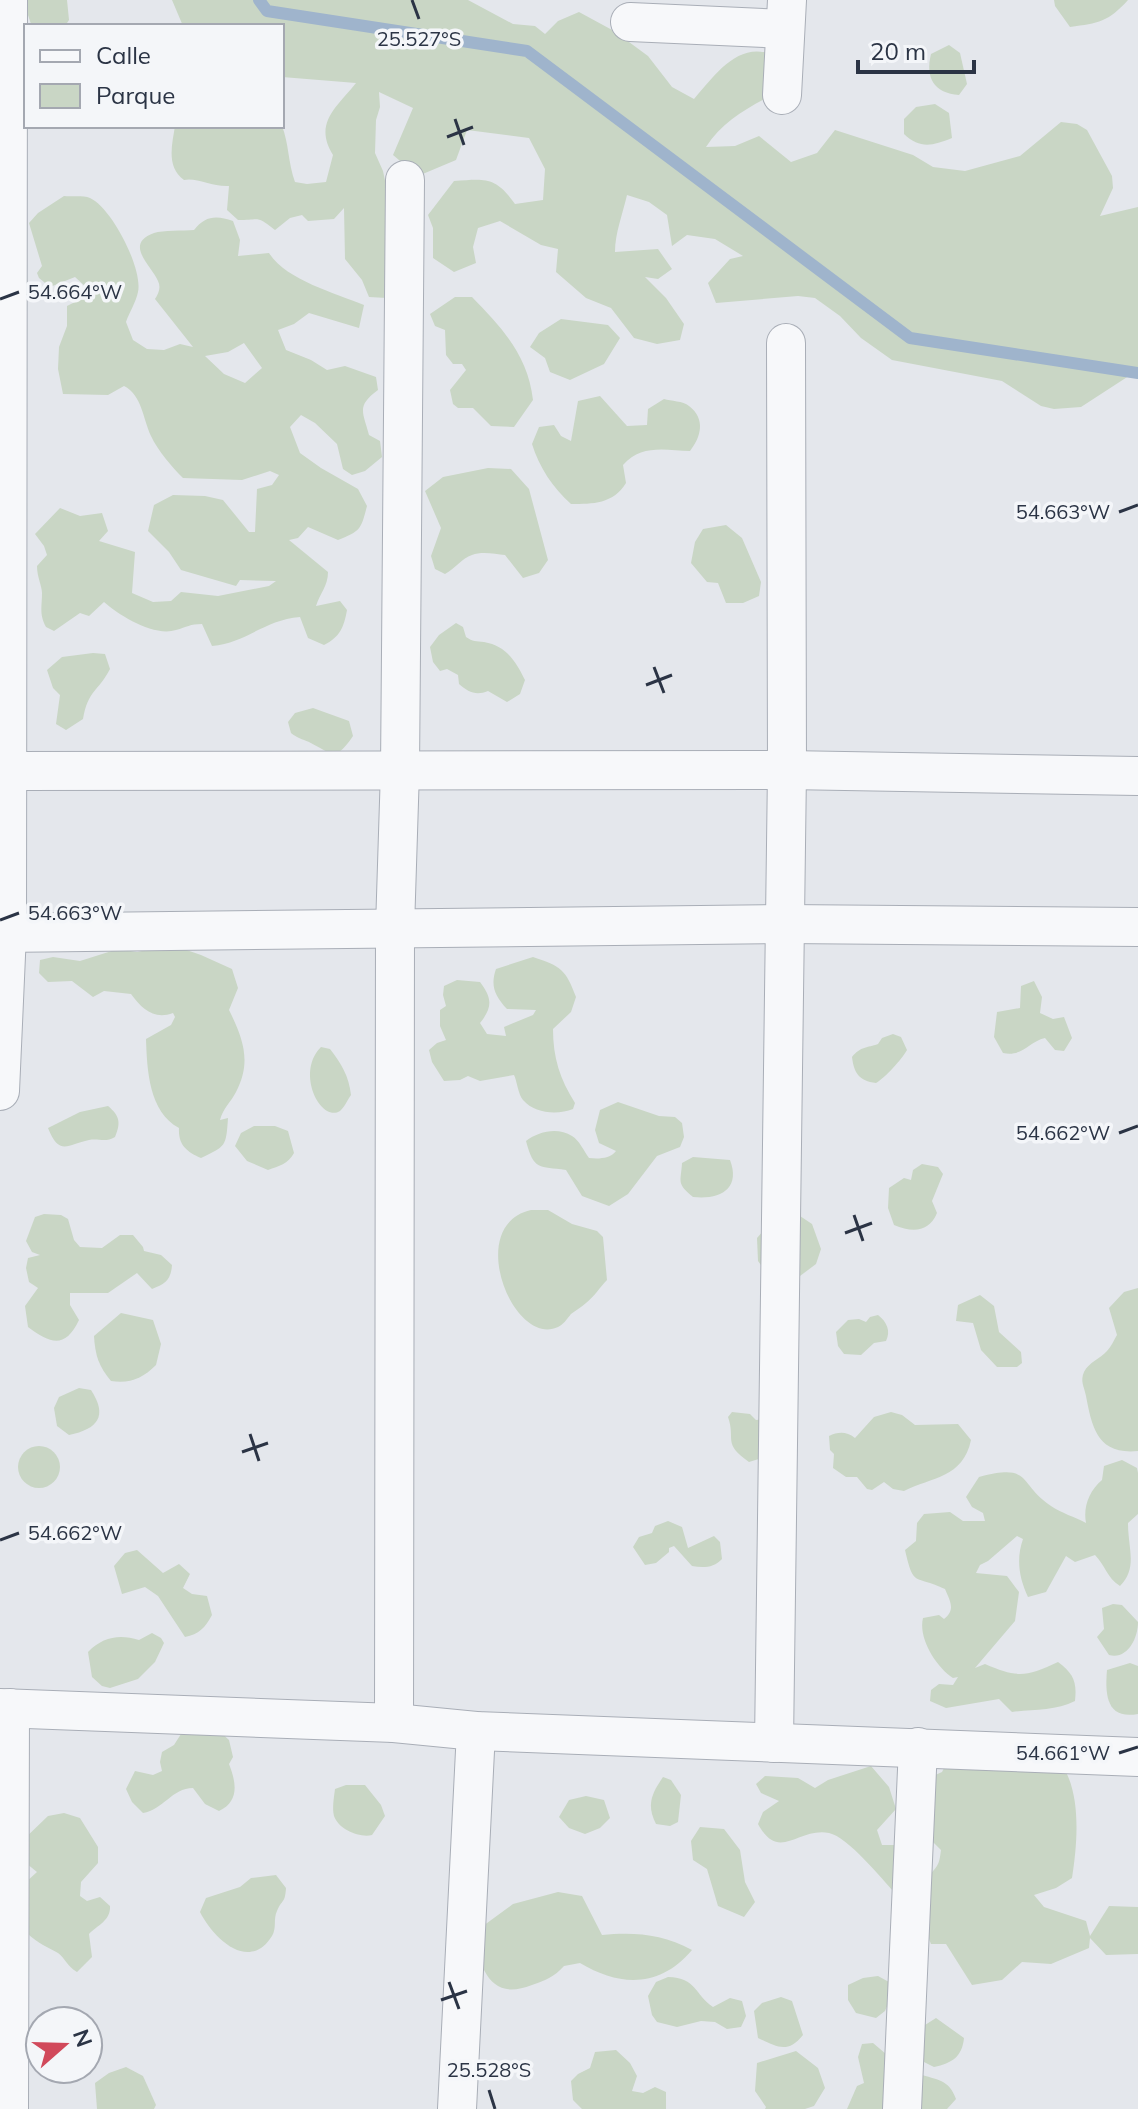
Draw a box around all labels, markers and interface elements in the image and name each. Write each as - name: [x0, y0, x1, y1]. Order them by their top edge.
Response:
- legend: [24, 24, 284, 128]
- scale bar: [858, 24, 974, 74]
- text: 25.527°S: [377, 26, 461, 51]
- text: 20 m: [870, 36, 926, 66]
- text: Calle: [96, 40, 151, 70]
- text: Parque: [96, 80, 175, 110]
- text: 54.664°W: [28, 279, 122, 304]
- text: 54.663°W: [1016, 499, 1110, 524]
- text: 54.663°W: [28, 900, 122, 925]
- text: 54.662°W: [1016, 1120, 1110, 1145]
- text: 54.662°W: [28, 1520, 122, 1545]
- text: 54.661°W: [1016, 1740, 1110, 1765]
- north arrow: [24, 2005, 104, 2085]
- text: N: [67, 2026, 99, 2051]
- text: 25.528°S: [447, 2057, 531, 2082]

